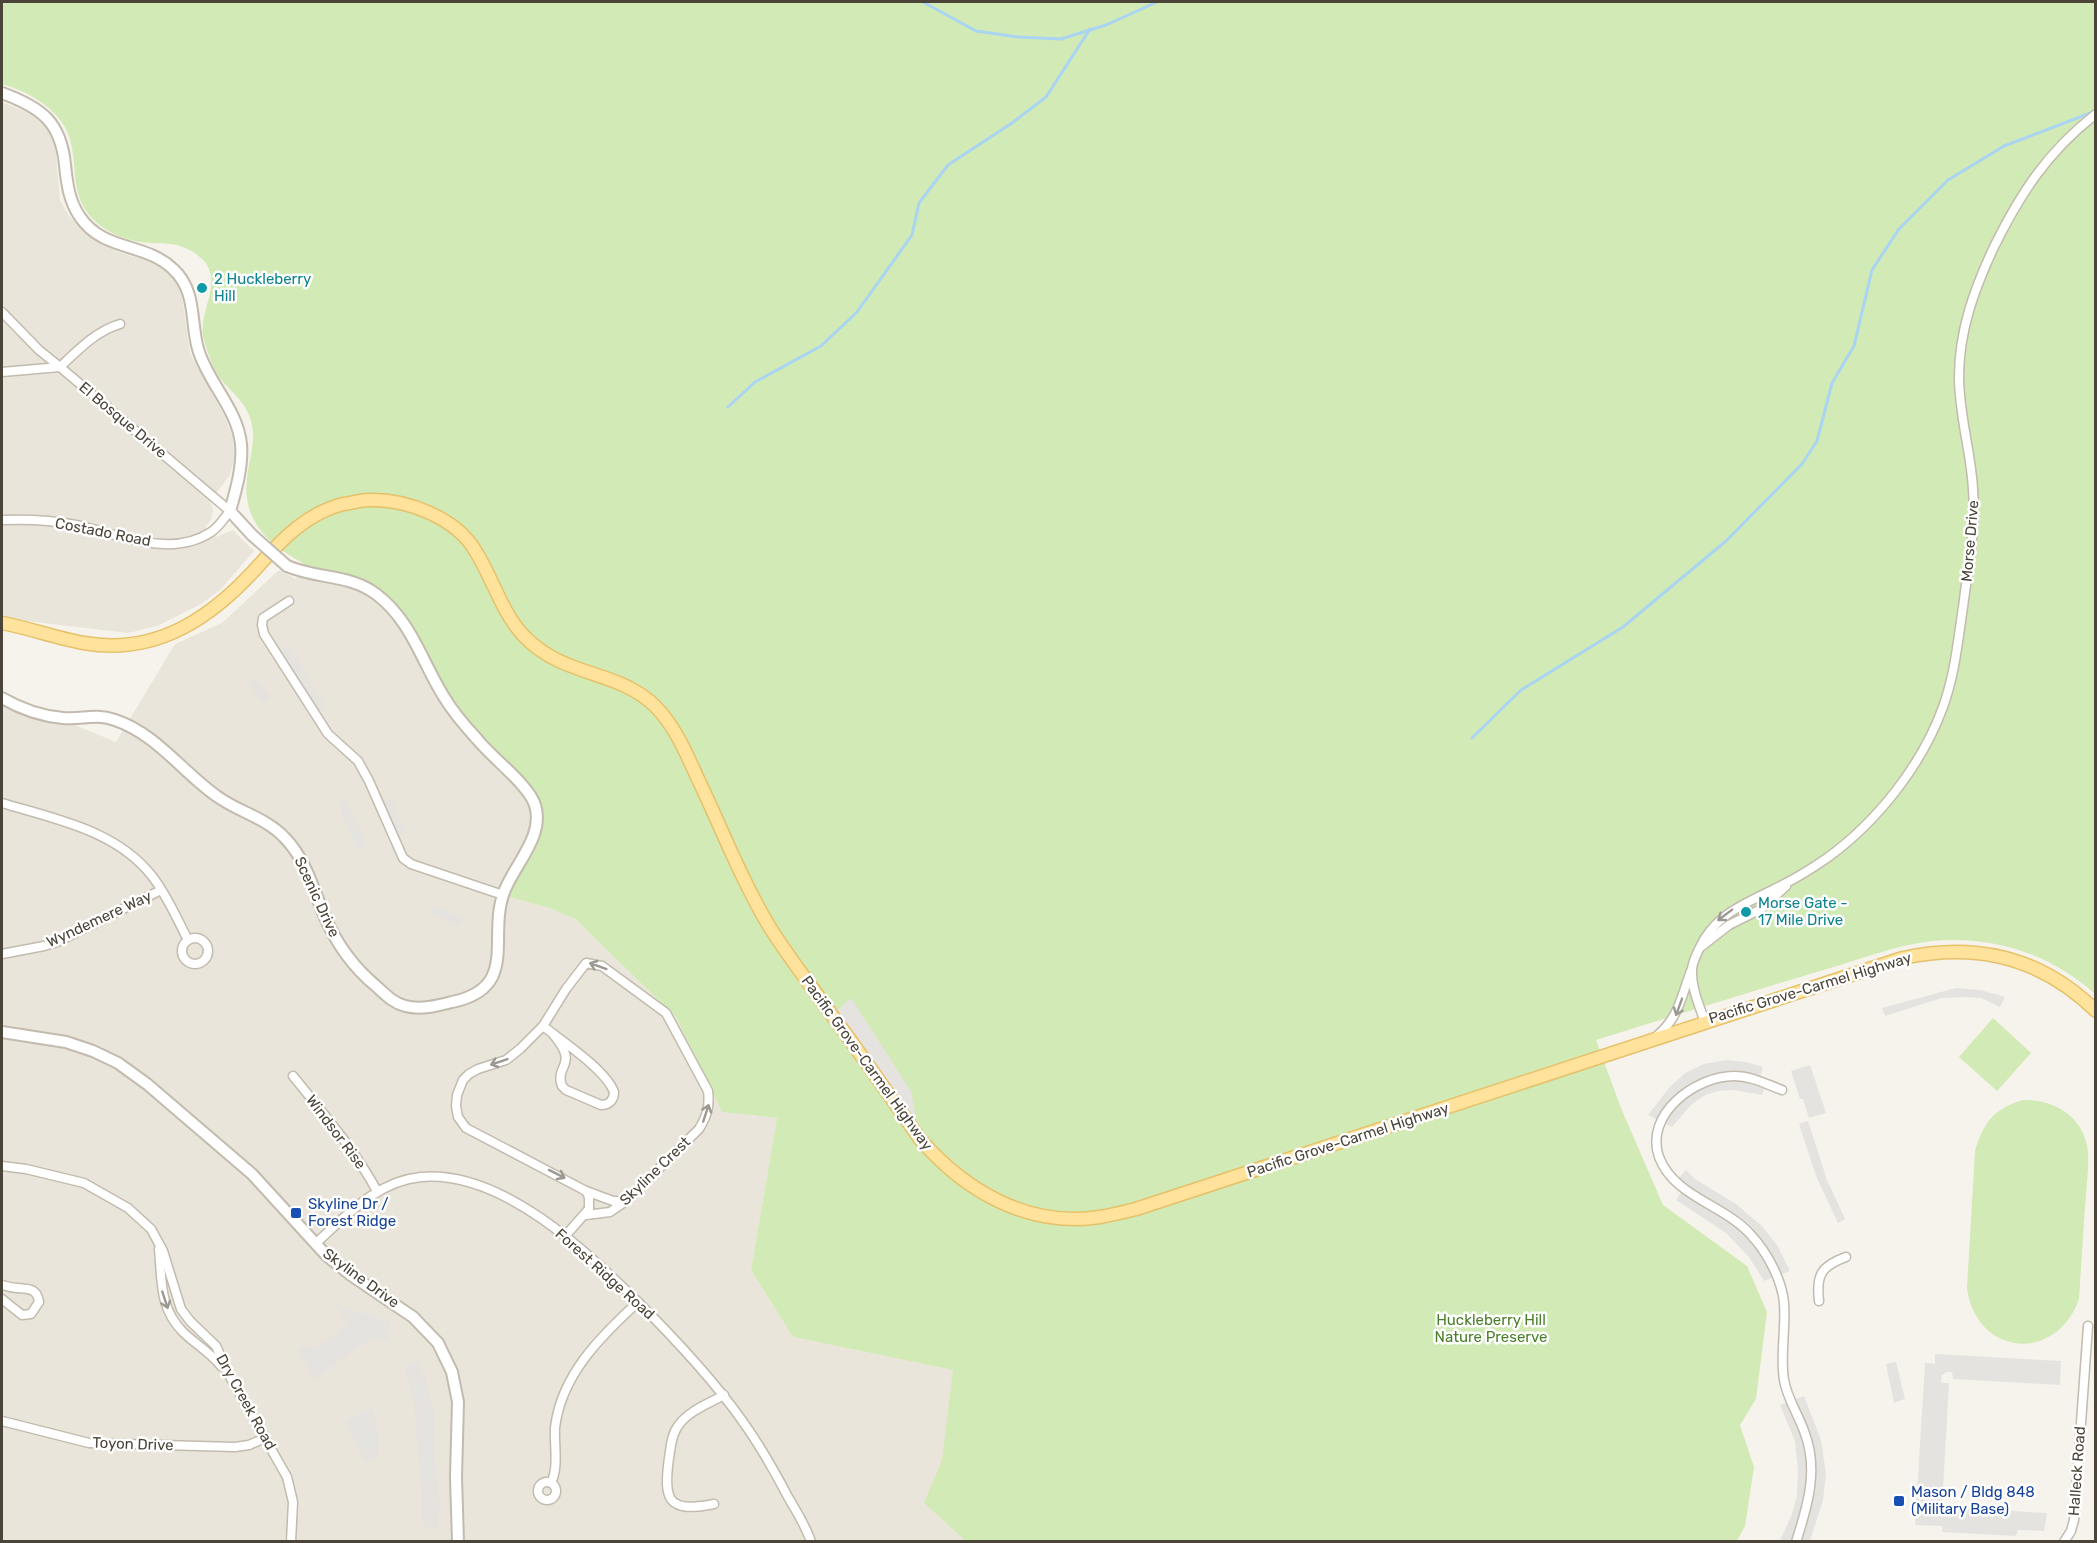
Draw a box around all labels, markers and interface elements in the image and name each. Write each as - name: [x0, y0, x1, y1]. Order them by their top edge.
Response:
- place label: 2 Huckleberry Hill: [214, 270, 311, 305]
- marker: 2 Huckleberry Hill: [195, 281, 209, 295]
- street label: El Bosque Drive: [76, 378, 170, 462]
- street label: Morse Drive: [1957, 499, 1983, 583]
- street label: Costado Road: [54, 514, 152, 550]
- street label: Scenic Drive: [291, 854, 343, 940]
- street label: Wyndemere Way: [44, 887, 154, 951]
- place label: Morse Gate - 17 Mile Drive: [1758, 894, 1848, 929]
- marker: Morse Gate - 17 Mile Drive: [1739, 905, 1753, 919]
- one-way arrow: [1718, 909, 1734, 922]
- street label: Pacific Grove-Carmel Highway: [1706, 949, 1914, 1027]
- one-way arrow: [589, 960, 607, 971]
- street label: Pacific Grove-Carmel Highway: [798, 972, 936, 1154]
- one-way arrow: [1672, 997, 1683, 1015]
- one-way arrow: [490, 1058, 508, 1069]
- street label: Windsor Rise: [302, 1091, 370, 1173]
- street label: Pacific Grove-Carmel Highway: [1245, 1099, 1451, 1181]
- one-way arrow: [701, 1104, 712, 1123]
- street label: Skyline Crest: [616, 1133, 694, 1209]
- one-way arrow: [548, 1169, 566, 1181]
- place label: Skyline Dr / Forest Ridge: [308, 1195, 396, 1230]
- marker: Skyline Dr / Forest Ridge: [289, 1206, 303, 1220]
- street label: Forest Ridge Road: [552, 1225, 658, 1323]
- street label: Skyline Drive: [319, 1244, 403, 1312]
- one-way arrow: [160, 1290, 171, 1309]
- park label: Huckleberry Hill Nature Preserve: [1435, 1311, 1547, 1346]
- street label: Dry Creek Road: [212, 1351, 280, 1453]
- street label: Halleck Road: [2065, 1426, 2089, 1516]
- street label: Toyon Drive: [92, 1434, 174, 1454]
- place label: Mason / Bldg 848 (Military Base): [1911, 1483, 2035, 1518]
- marker: Mason / Bldg 848 (Military Base): [1892, 1494, 1906, 1508]

